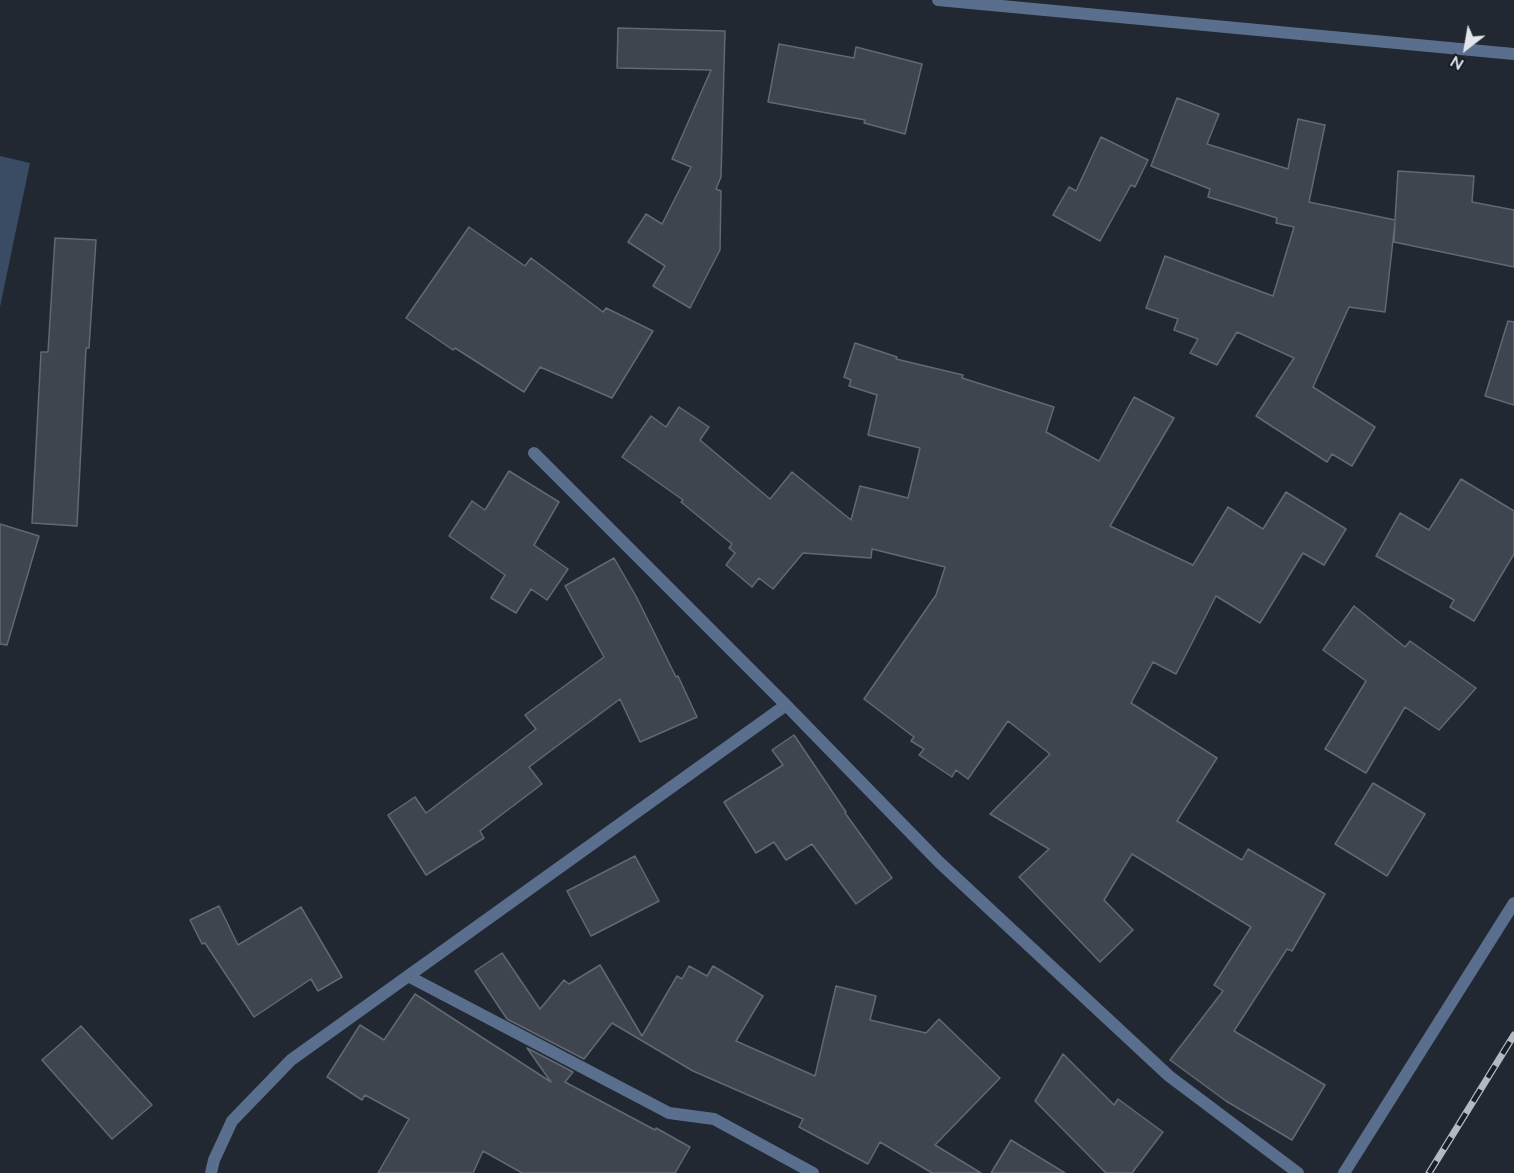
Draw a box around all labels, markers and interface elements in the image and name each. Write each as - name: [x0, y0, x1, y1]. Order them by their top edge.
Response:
- north arrow: [1436, 18, 1496, 78]
- text: N: [1446, 52, 1467, 75]

